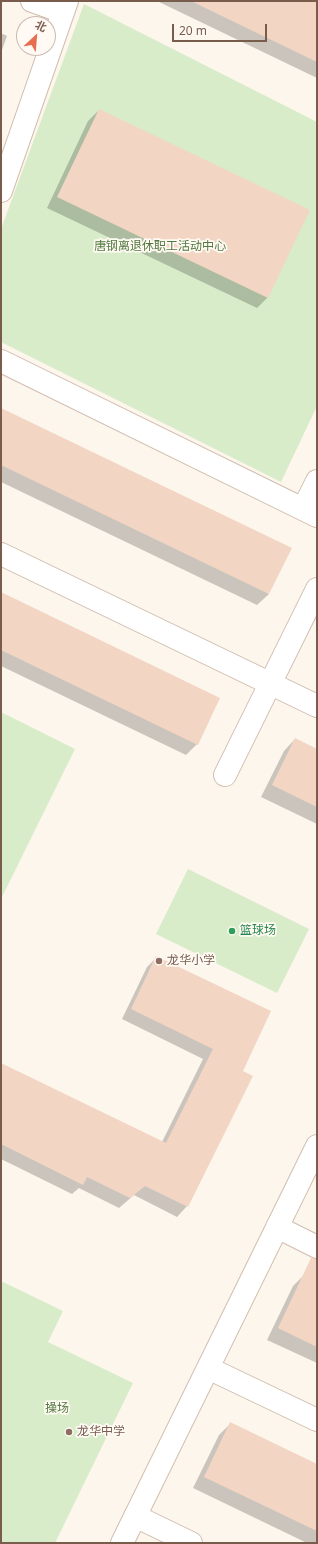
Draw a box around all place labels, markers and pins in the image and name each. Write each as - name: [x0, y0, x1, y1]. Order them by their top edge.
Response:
- place label: 篮球场: [240, 924, 276, 938]
- marker: 篮球场: [227, 926, 237, 936]
- place label: 龙华小学: [167, 954, 215, 968]
- marker: 龙华小学: [154, 956, 164, 966]
- place label: 龙华中学: [77, 1425, 125, 1439]
- marker: 龙华中学: [64, 1427, 74, 1437]

